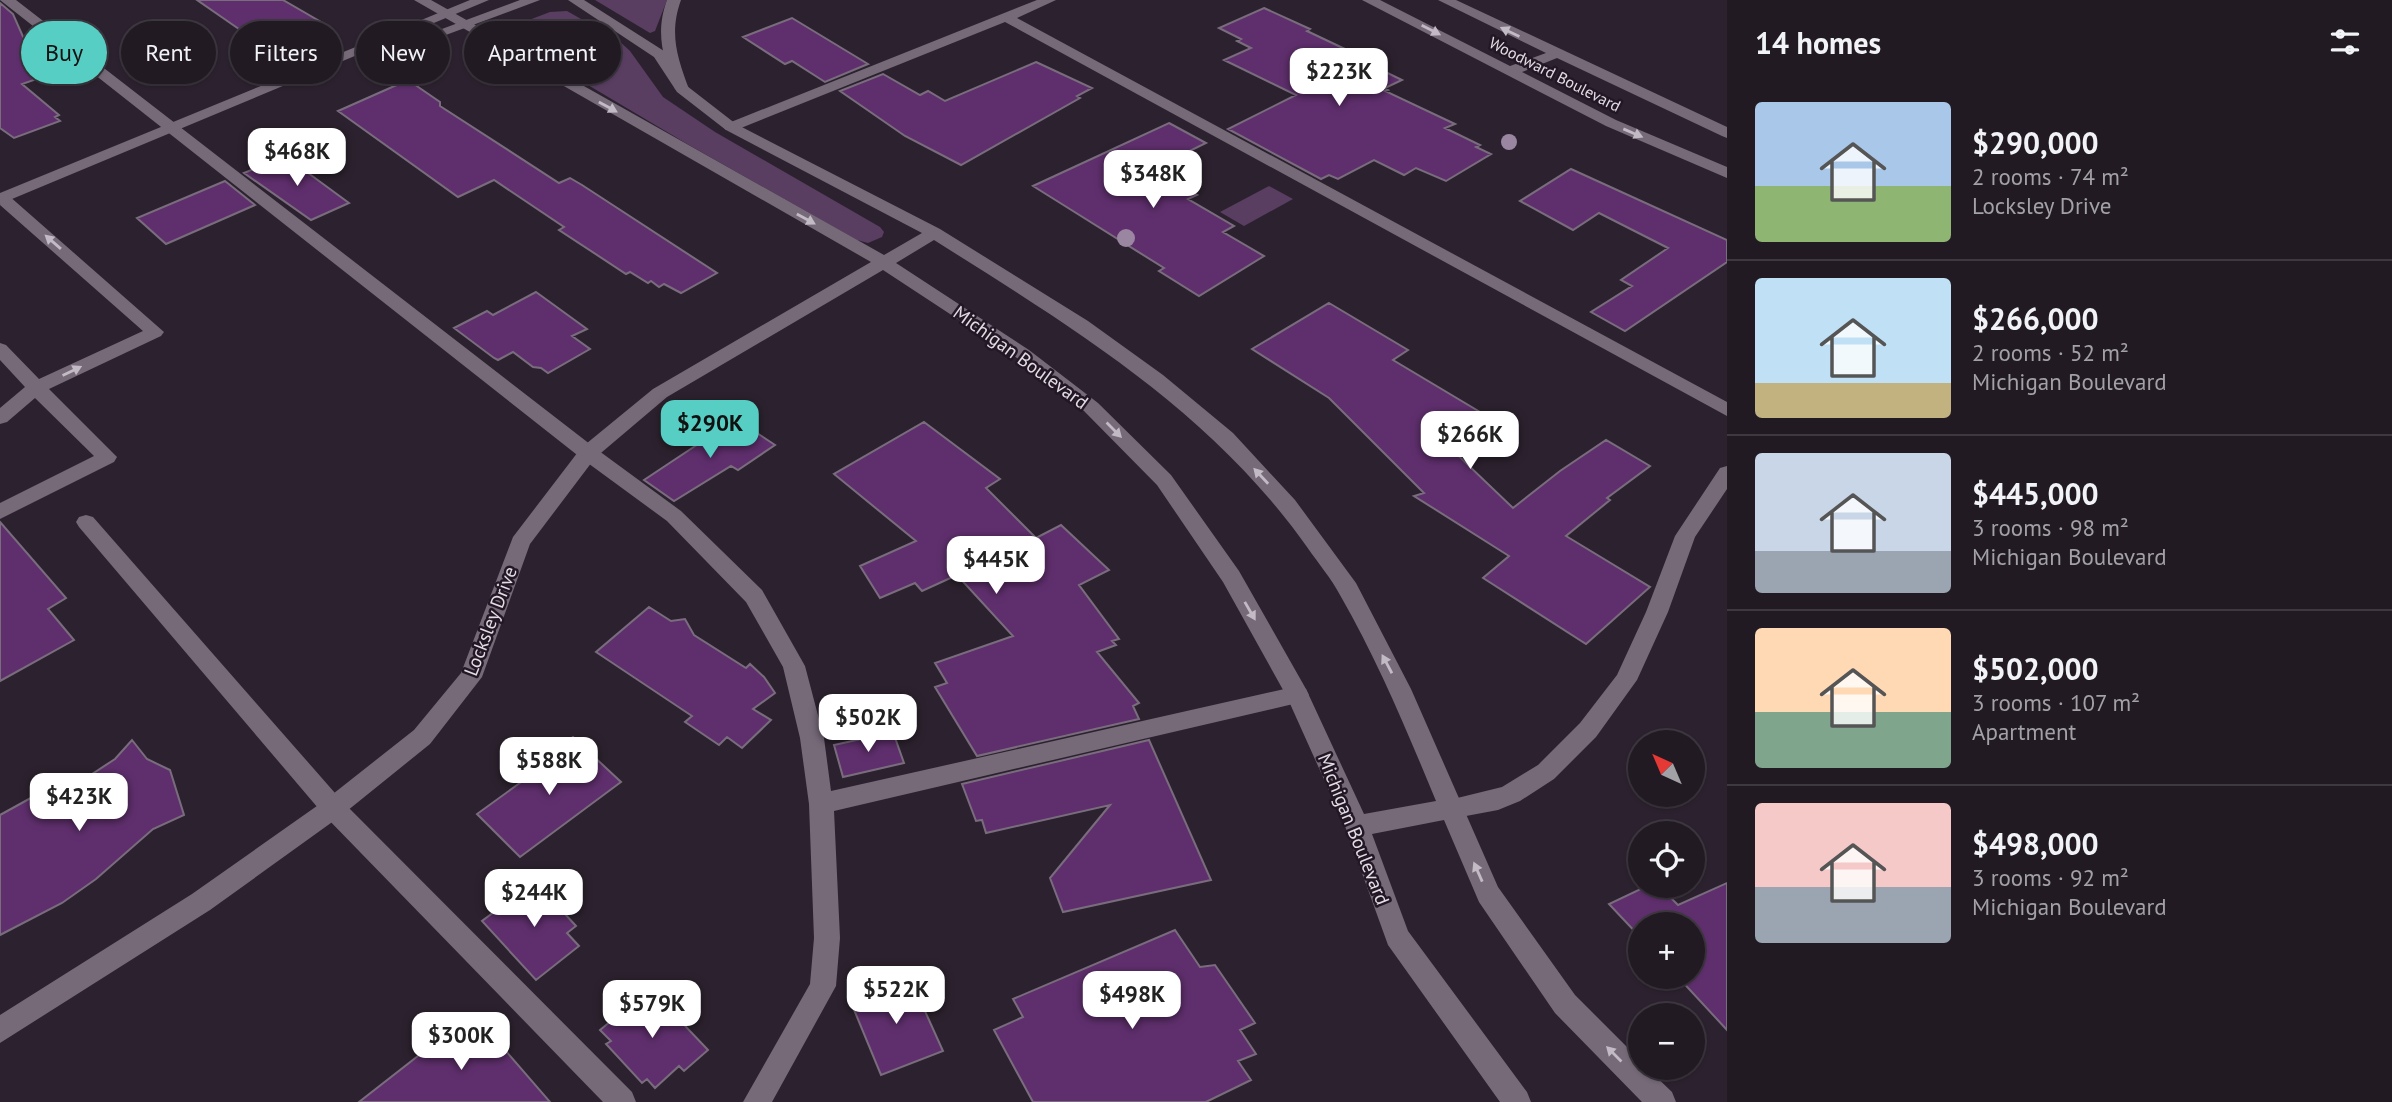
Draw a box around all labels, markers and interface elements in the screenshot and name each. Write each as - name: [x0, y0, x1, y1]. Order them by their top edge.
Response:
- chip: Buy: [21, 21, 107, 84]
- chip: Rent: [121, 21, 216, 84]
- chip: Filters: [230, 21, 342, 84]
- chip: New: [356, 21, 450, 84]
- chip: Apartment: [464, 21, 621, 84]
- text: 14 homes: [1755, 23, 1881, 62]
- icon: filters: [2326, 23, 2364, 61]
- one-way arrow: [1421, 24, 1441, 36]
- one-way arrow: [1500, 26, 1520, 37]
- street label: Woodward Boulevard: [1486, 32, 1624, 116]
- pin: $223K: [1290, 48, 1388, 108]
- text: $223K: [1306, 56, 1372, 85]
- one-way arrow: [598, 101, 618, 113]
- text: $290,000: [1972, 123, 2099, 162]
- pin: $468K: [248, 128, 346, 188]
- one-way arrow: [1623, 128, 1644, 139]
- icon: home: [1811, 130, 1895, 214]
- text: $468K: [264, 136, 330, 165]
- pin: $348K: [1104, 150, 1202, 210]
- text: $348K: [1120, 158, 1186, 187]
- text: 2 rooms · 74 m²: [1972, 162, 2129, 191]
- text: Locksley Drive: [1972, 191, 2111, 220]
- one-way arrow: [796, 213, 816, 225]
- one-way arrow: [44, 234, 62, 250]
- text: $266,000: [1972, 299, 2099, 338]
- street label: Michigan Boulevard: [949, 300, 1093, 414]
- icon: home: [1811, 306, 1895, 390]
- text: 2 rooms · 52 m²: [1972, 338, 2129, 367]
- one-way arrow: [62, 365, 82, 377]
- text: Michigan Boulevard: [1972, 367, 2167, 396]
- pin: $290K: [661, 400, 759, 460]
- text: $290K: [677, 408, 743, 437]
- pin: $266K: [1421, 412, 1519, 471]
- text: $266K: [1437, 419, 1503, 448]
- one-way arrow: [1105, 422, 1122, 438]
- one-way arrow: [1253, 468, 1269, 485]
- text: $445,000: [1972, 474, 2099, 513]
- icon: home: [1811, 481, 1895, 565]
- text: 3 rooms · 98 m²: [1972, 513, 2129, 542]
- pin: $445K: [947, 536, 1045, 596]
- text: Michigan Boulevard: [1972, 542, 2167, 571]
- text: $445K: [963, 544, 1029, 573]
- street label: Locksley Drive: [458, 563, 522, 679]
- one-way arrow: [1244, 602, 1256, 621]
- text: $502,000: [1972, 649, 2099, 688]
- one-way arrow: [1381, 654, 1393, 674]
- icon: home: [1811, 656, 1895, 740]
- text: 3 rooms · 107 m²: [1972, 688, 2140, 717]
- pin: $502K: [819, 694, 917, 754]
- text: $502K: [835, 702, 901, 731]
- text: Apartment: [1972, 717, 2076, 746]
- north arrow: [1628, 730, 1704, 807]
- map controls: [1628, 730, 1705, 1080]
- pin: $588K: [500, 738, 598, 797]
- text: $588K: [516, 745, 582, 774]
- street label: Michigan Boulevard: [1313, 750, 1395, 908]
- pin: $423K: [30, 774, 128, 833]
- text: $423K: [46, 781, 112, 810]
- button: locate: [1628, 821, 1705, 898]
- text: $498,000: [1972, 824, 2099, 863]
- icon: home: [1811, 831, 1895, 915]
- one-way arrow: [1472, 862, 1483, 883]
- text: 3 rooms · 92 m²: [1972, 863, 2129, 892]
- pin: $244K: [485, 870, 583, 929]
- text: $244K: [501, 877, 567, 906]
- text: Michigan Boulevard: [1972, 892, 2167, 921]
- button: +: [1628, 912, 1705, 989]
- pin: $522K: [847, 967, 945, 1026]
- pin: $498K: [1083, 972, 1181, 1031]
- text: $522K: [863, 974, 929, 1003]
- text: $498K: [1099, 979, 1165, 1008]
- pin: $579K: [603, 981, 701, 1040]
- text: $579K: [619, 988, 685, 1017]
- button: −: [1628, 1003, 1705, 1080]
- pin: $300K: [412, 1012, 510, 1072]
- text: $300K: [428, 1020, 494, 1049]
- one-way arrow: [1605, 1045, 1622, 1062]

